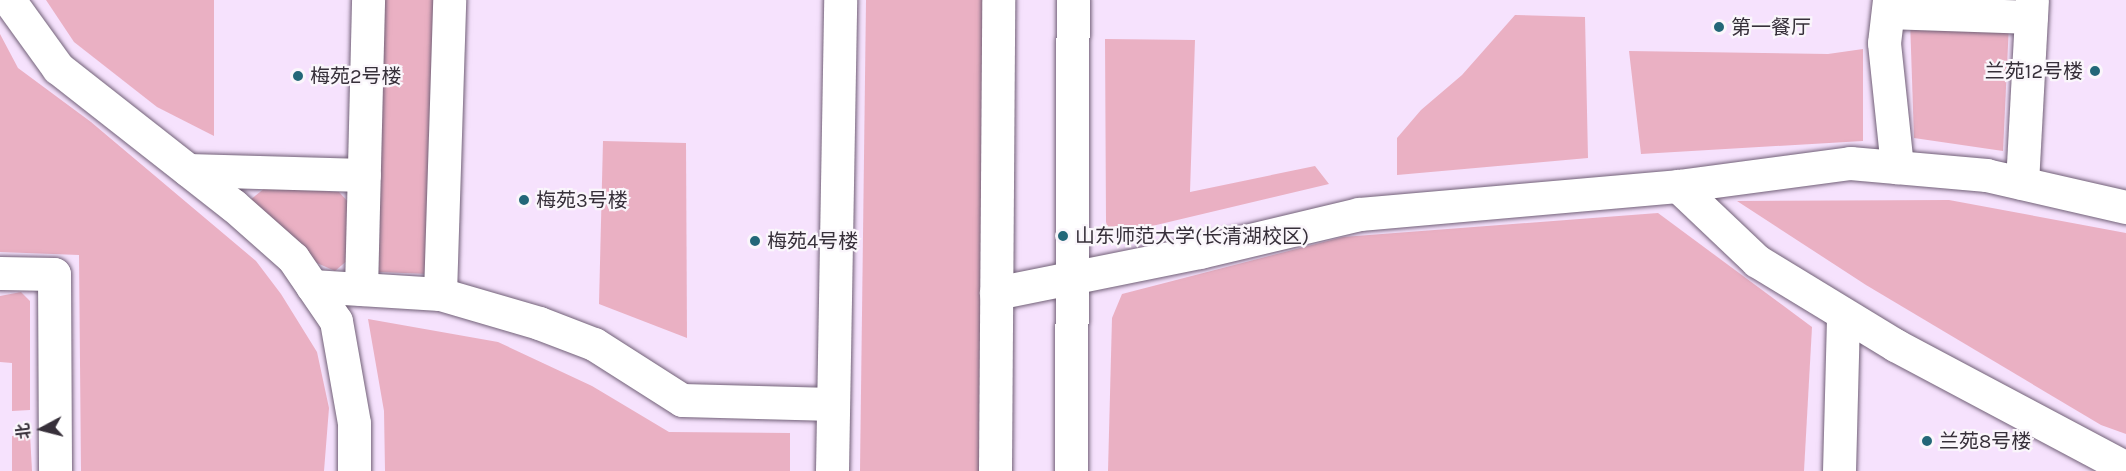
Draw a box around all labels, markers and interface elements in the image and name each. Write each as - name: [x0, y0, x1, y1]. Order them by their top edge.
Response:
- place label: 第一餐厅: [1731, 15, 1811, 39]
- marker: 第一餐厅: [1712, 20, 1726, 34]
- place label: 兰苑12号楼: [1985, 59, 2083, 83]
- place label: 梅苑2号楼: [310, 64, 402, 88]
- marker: 兰苑12号楼: [2088, 64, 2102, 78]
- marker: 梅苑2号楼: [291, 69, 305, 83]
- place label: 梅苑3号楼: [536, 188, 628, 212]
- marker: 梅苑3号楼: [517, 193, 531, 207]
- place label: 山东师范大学(长清湖校区): [1075, 224, 1309, 248]
- place label: 梅苑4号楼: [767, 229, 858, 253]
- marker: 山东师范大学(长清湖校区): [1056, 229, 1070, 243]
- marker: 梅苑4号楼: [748, 234, 762, 248]
- north arrow: [12, 399, 72, 459]
- text: 北: [13, 422, 34, 440]
- place label: 兰苑8号楼: [1939, 429, 2031, 453]
- marker: 兰苑8号楼: [1920, 434, 1934, 448]

